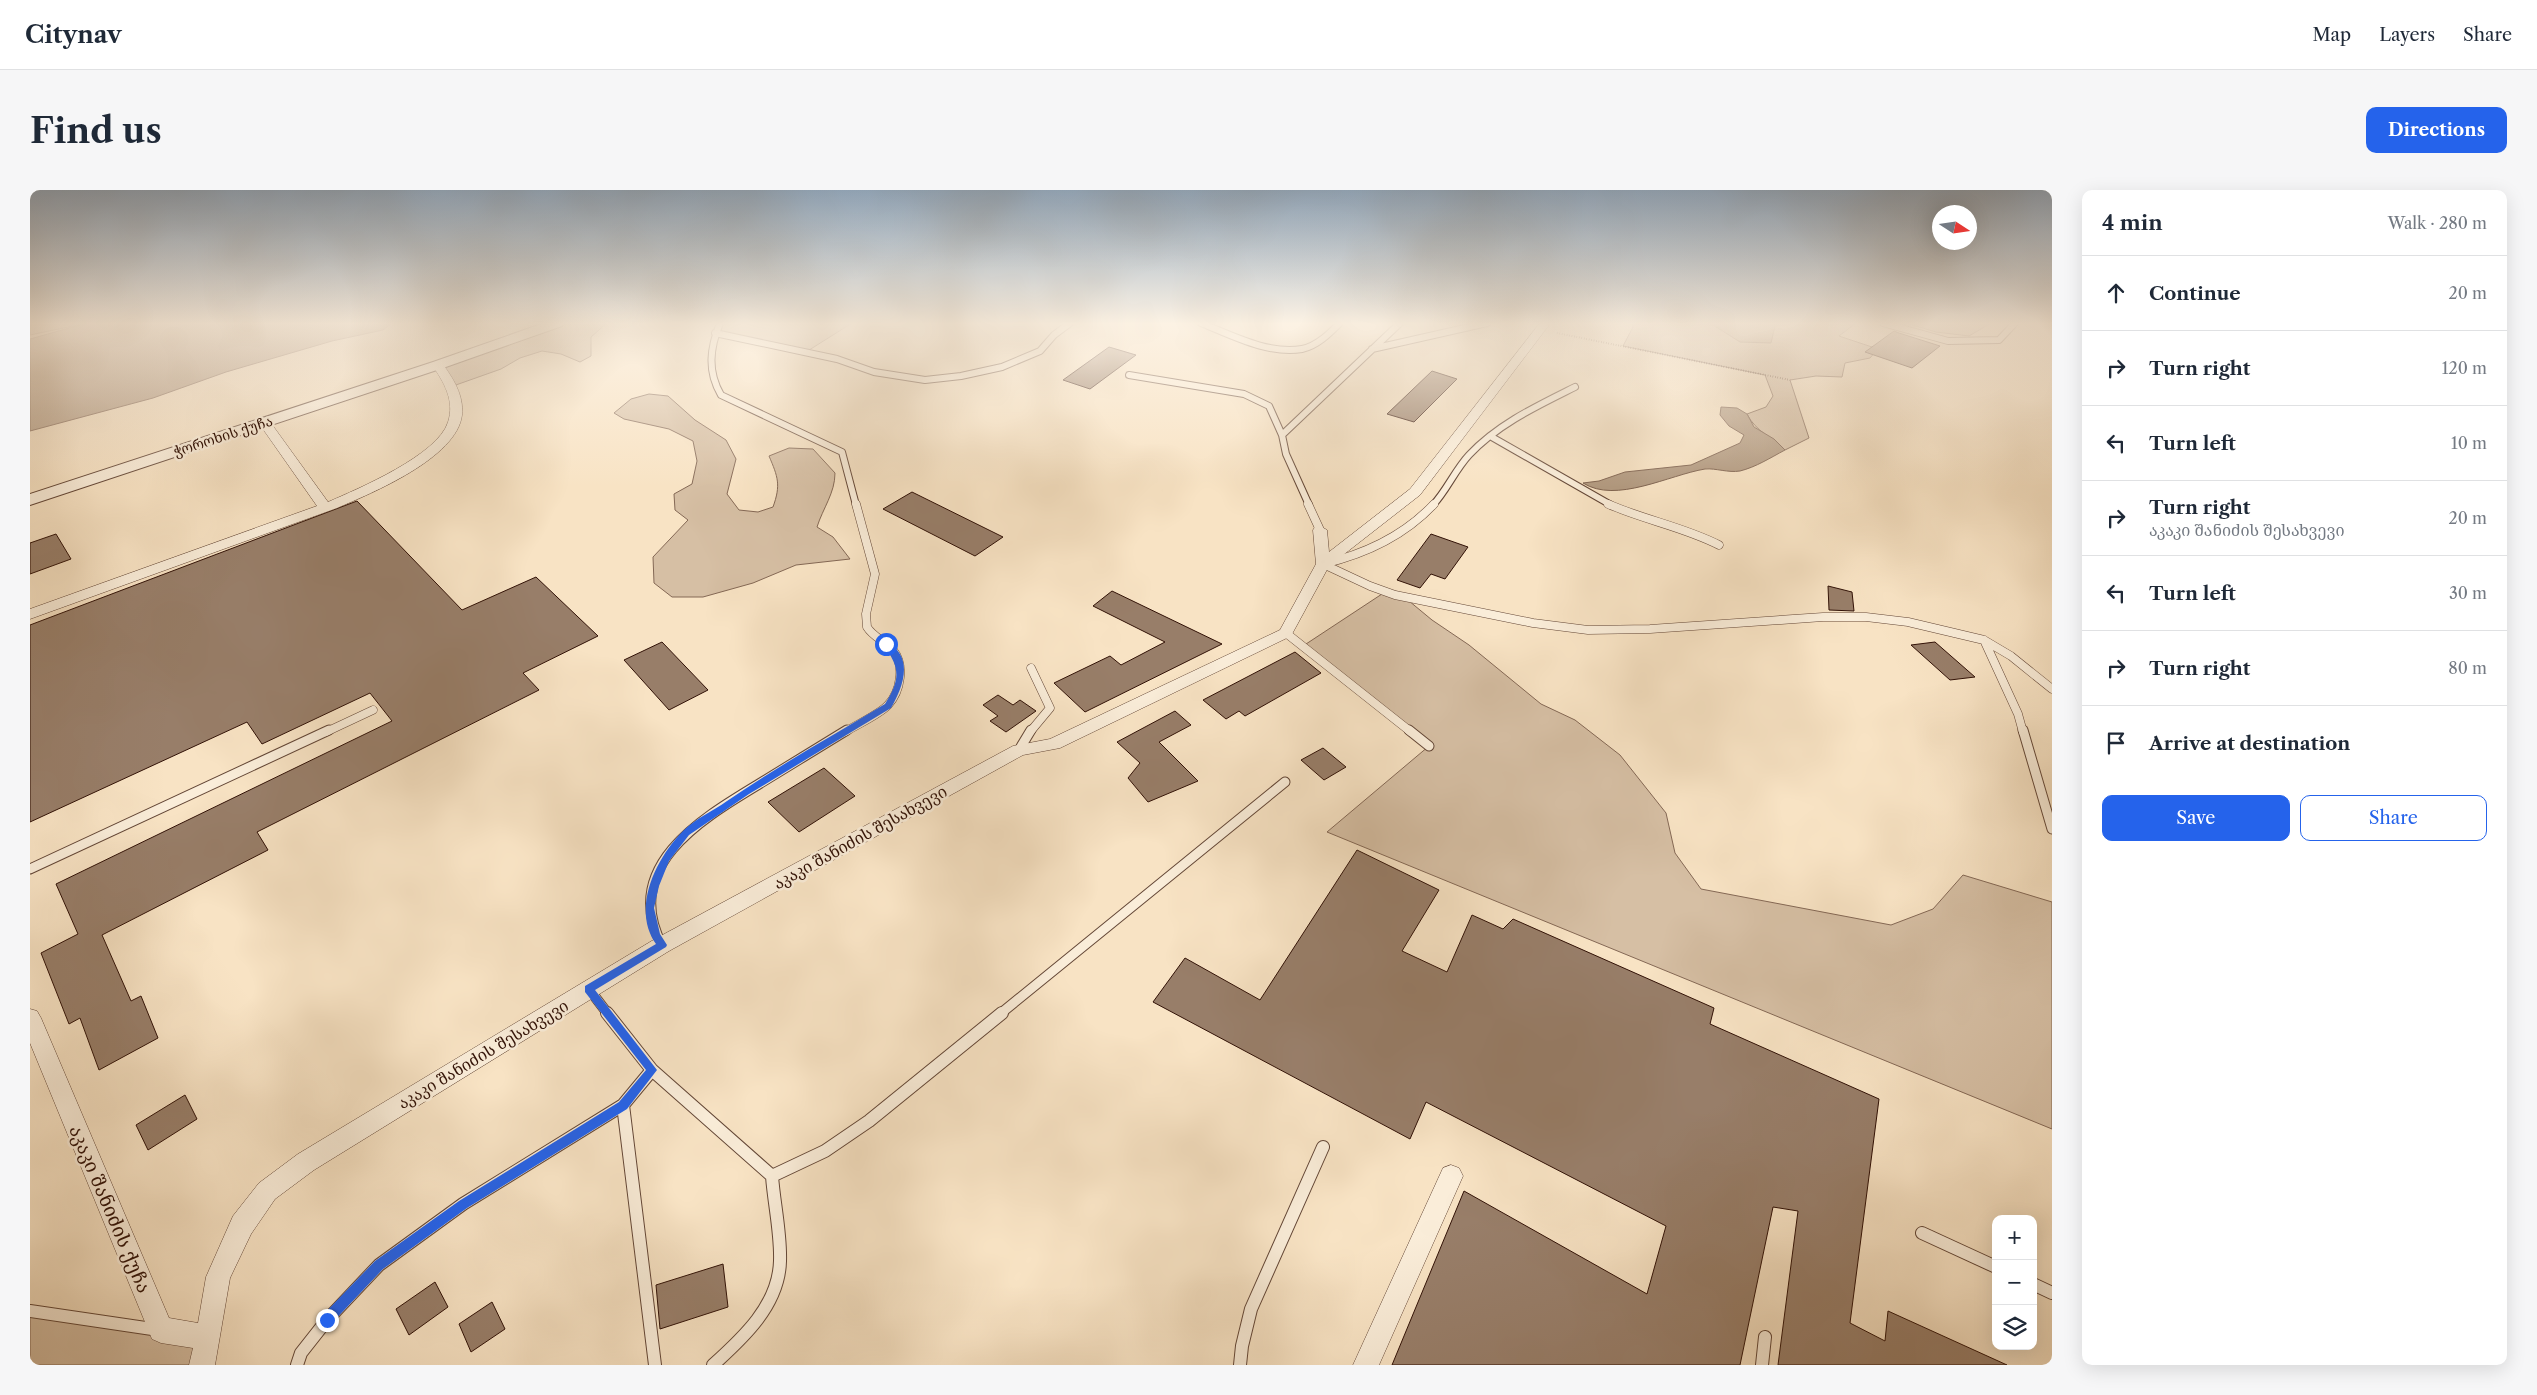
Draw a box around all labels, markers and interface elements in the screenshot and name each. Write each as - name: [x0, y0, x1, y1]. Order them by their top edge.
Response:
- text: Citynav: [25, 20, 122, 49]
- text: Map: [2313, 24, 2351, 46]
- text: Layers: [2379, 24, 2435, 46]
- text: Share: [2463, 24, 2512, 46]
- button: Directions: [2366, 107, 2507, 153]
- text: Find us: [30, 109, 162, 152]
- north arrow: [1932, 205, 1977, 250]
- text: 4 min: [2102, 210, 2163, 235]
- text: Walk · 280 m: [2388, 213, 2487, 233]
- icon: ahead: [2102, 279, 2130, 307]
- text: Continue: [2149, 282, 2241, 305]
- text: 20 m: [2448, 283, 2487, 303]
- icon: right: [2102, 354, 2130, 382]
- text: Turn right: [2149, 357, 2250, 380]
- text: 120 m: [2442, 358, 2487, 378]
- street label: ჭოროხის ქუჩა: [171, 412, 275, 460]
- icon: left: [2102, 429, 2130, 457]
- text: Turn left: [2149, 432, 2236, 455]
- text: 10 m: [2451, 433, 2487, 453]
- text: Turn right: [2149, 496, 2250, 519]
- icon: right: [2102, 504, 2130, 532]
- text: 20 m: [2448, 508, 2487, 528]
- text: აკაკი შანიძის შესახვევი: [2149, 520, 2345, 540]
- icon: left: [2102, 579, 2130, 607]
- text: Turn left: [2149, 582, 2236, 605]
- text: 30 m: [2449, 583, 2487, 603]
- route start: [875, 633, 898, 656]
- icon: right: [2102, 654, 2130, 682]
- text: Turn right: [2149, 657, 2250, 680]
- text: 80 m: [2448, 658, 2487, 678]
- icon: arrive: [2102, 729, 2130, 757]
- text: Arrive at destination: [2149, 732, 2350, 755]
- street label: აკაკი შანიძის შესახვევი: [770, 781, 950, 893]
- button: Save: [2102, 795, 2290, 841]
- button: Share: [2300, 795, 2487, 841]
- street label: აკაკი შანიძის შესახვევი: [394, 995, 572, 1113]
- street label: აკაკი შანიძის ქუჩა: [64, 1122, 156, 1296]
- map controls: [1992, 1215, 2037, 1350]
- button: +: [1992, 1215, 2037, 1260]
- button: −: [1992, 1260, 2037, 1305]
- button: layers: [1992, 1305, 2037, 1350]
- route end: [316, 1309, 339, 1332]

